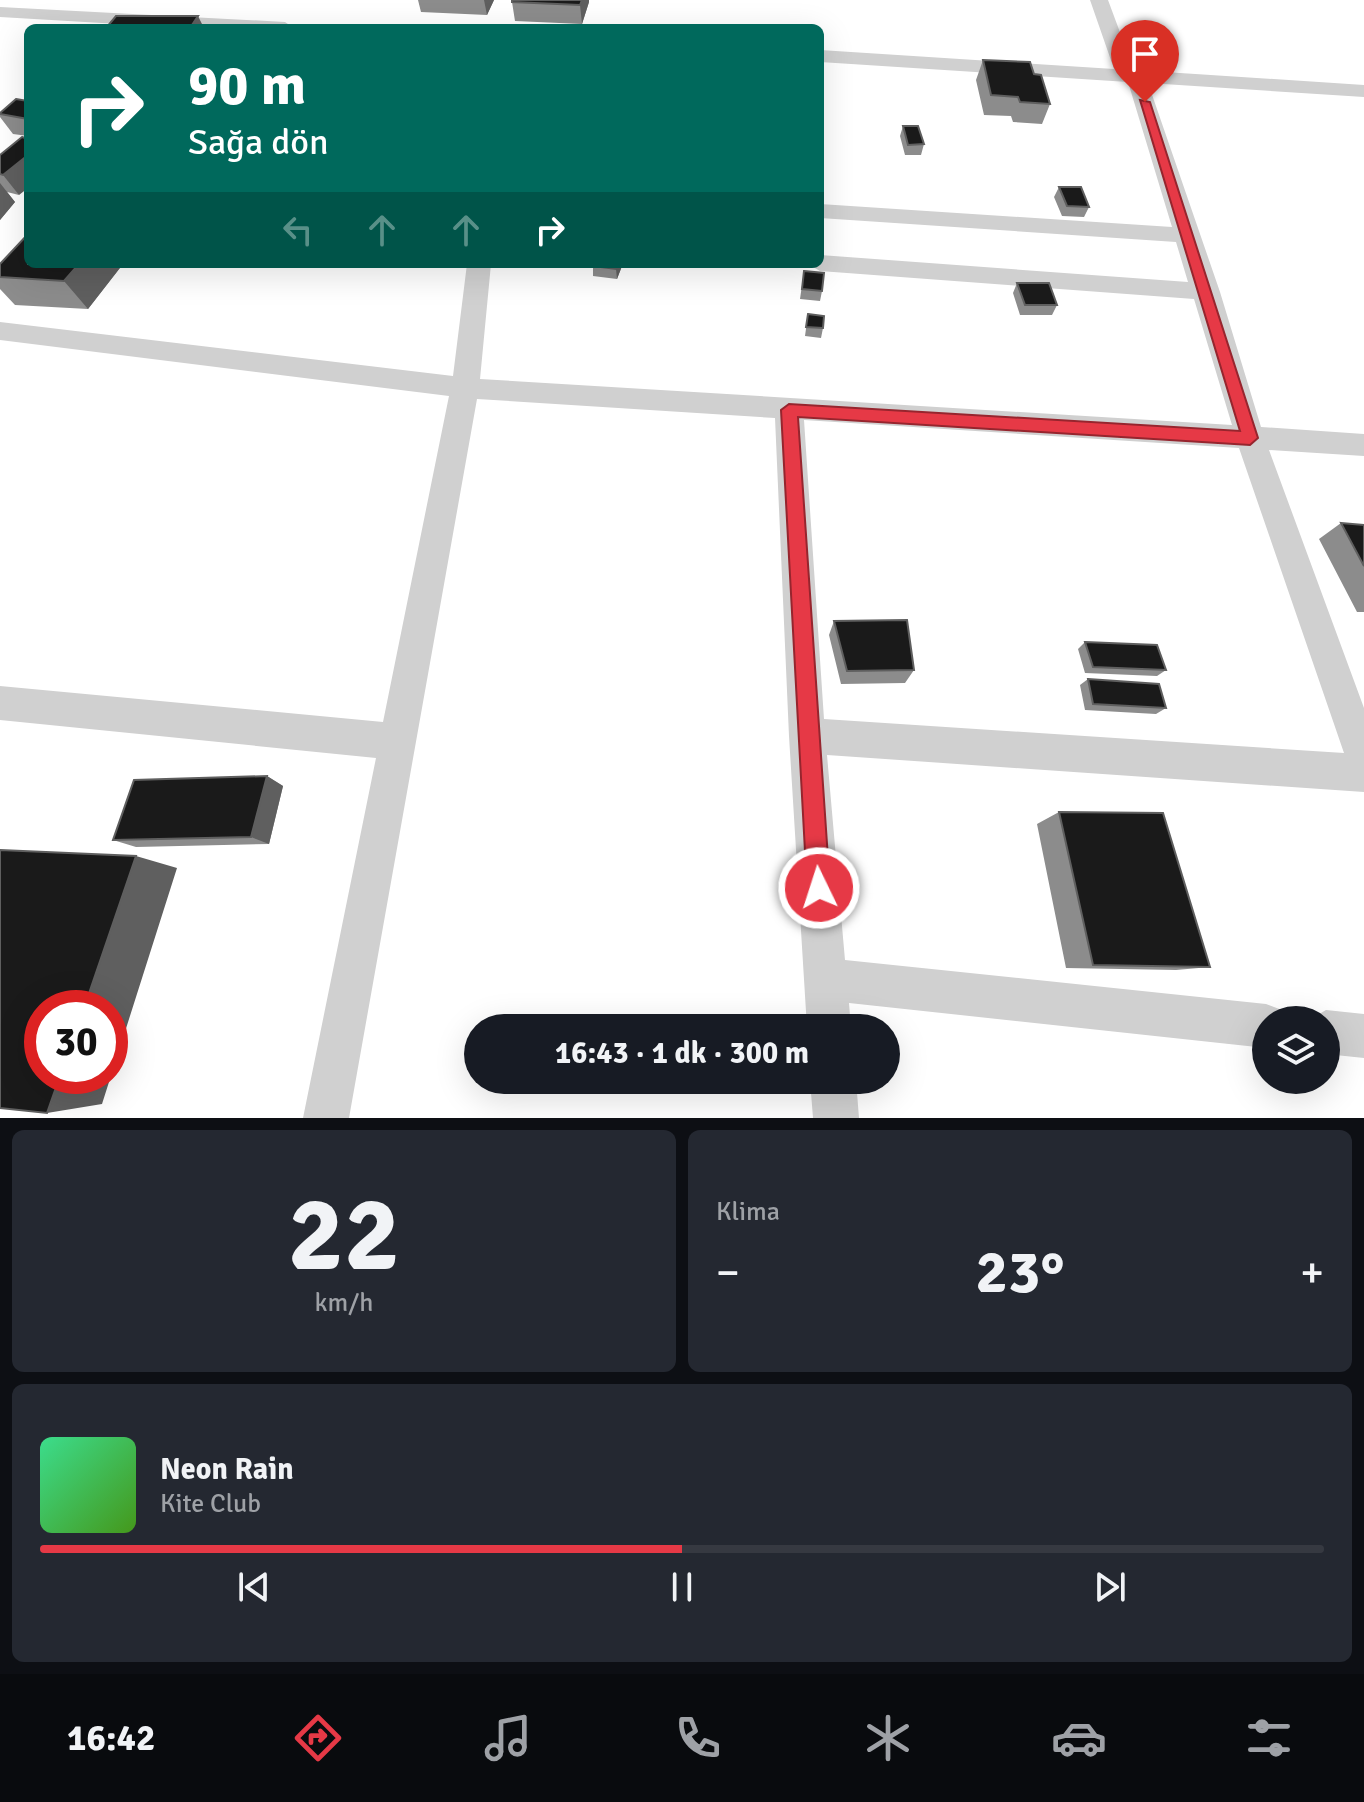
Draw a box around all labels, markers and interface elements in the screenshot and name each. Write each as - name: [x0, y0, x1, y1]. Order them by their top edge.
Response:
- pin: [1111, 20, 1179, 102]
- icon: arrive: [1123, 32, 1167, 76]
- text: 90 m: [188, 51, 306, 120]
- icon: right: [56, 56, 160, 160]
- text: Sağa dön: [188, 120, 329, 165]
- icon: left: [276, 208, 320, 252]
- icon: ahead: [360, 208, 404, 252]
- icon: ahead: [444, 208, 488, 252]
- icon: right: [528, 208, 572, 252]
- position arrow: [777, 846, 861, 930]
- speed limit sign: 30: [24, 990, 128, 1094]
- map controls: [1252, 1006, 1340, 1094]
- button: layers: [1252, 1006, 1340, 1094]
- text: 16:43 · 1 dk · 300 m: [555, 1035, 809, 1072]
- text: 22: [288, 1171, 400, 1299]
- text: Klima: [716, 1196, 780, 1228]
- text: 23°: [976, 1236, 1064, 1310]
- text: −: [716, 1246, 740, 1300]
- text: +: [1300, 1246, 1324, 1300]
- text: km/h: [315, 1287, 373, 1319]
- text: Neon Rain: [160, 1451, 294, 1488]
- text: Kite Club: [160, 1488, 261, 1520]
- icon: previous: [232, 1565, 276, 1609]
- icon: pause: [660, 1565, 704, 1609]
- icon: next: [1088, 1565, 1132, 1609]
- icon: directions: [290, 1710, 346, 1766]
- icon: music: [480, 1710, 536, 1766]
- icon: phone: [670, 1710, 726, 1766]
- icon: climate: [860, 1710, 916, 1766]
- icon: car: [1051, 1710, 1107, 1766]
- icon: filters: [1241, 1710, 1297, 1766]
- text: 16:42: [67, 1716, 155, 1761]

